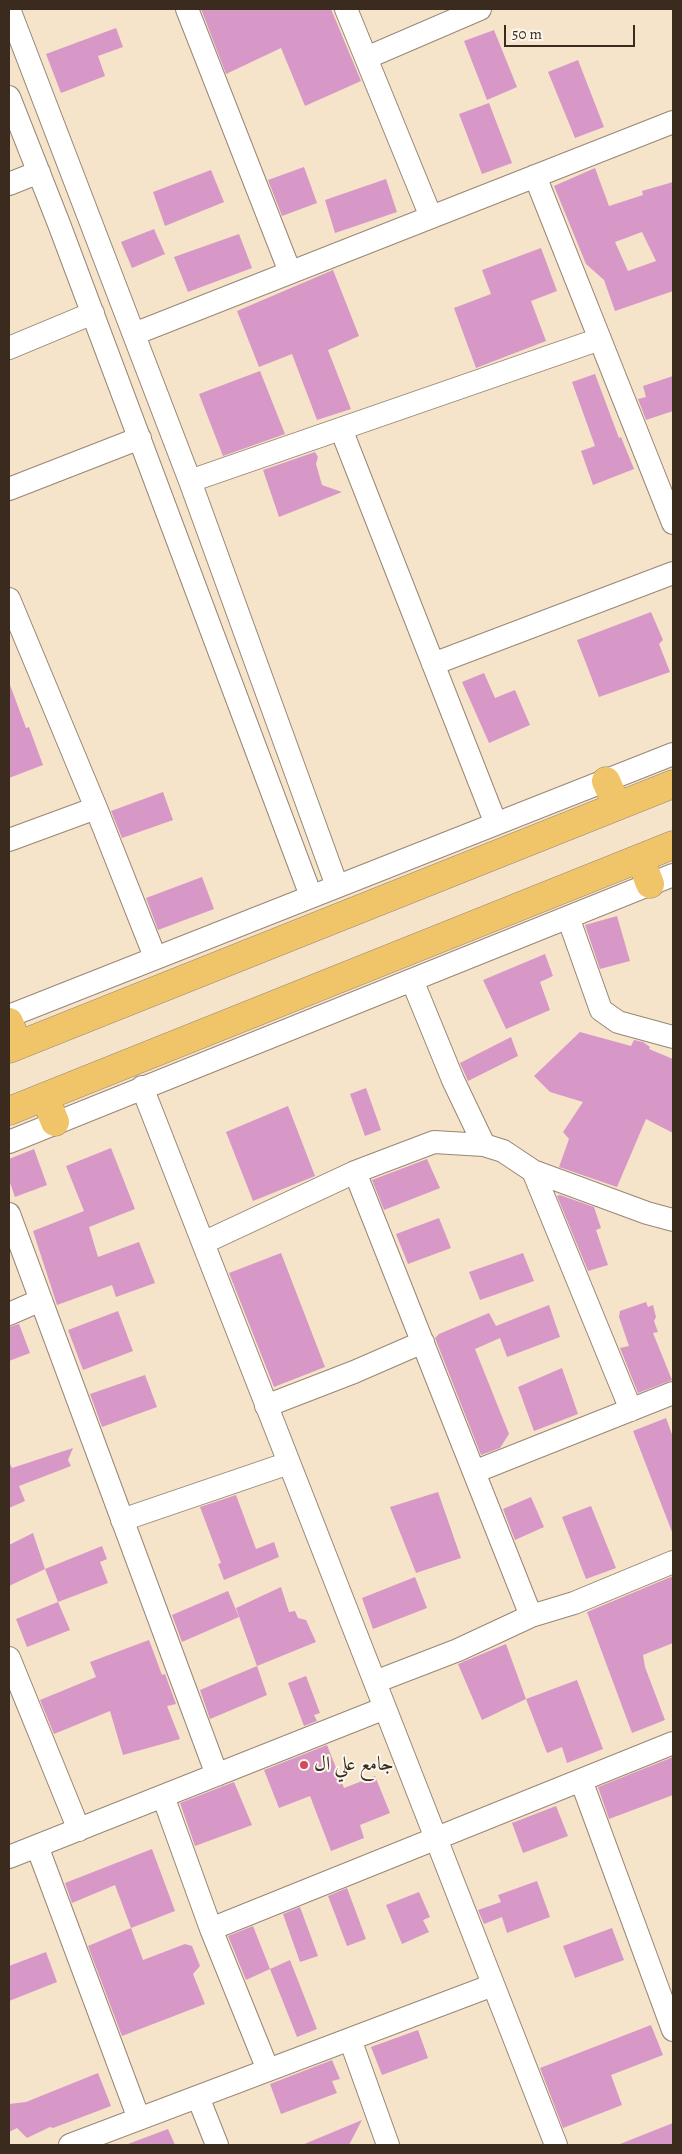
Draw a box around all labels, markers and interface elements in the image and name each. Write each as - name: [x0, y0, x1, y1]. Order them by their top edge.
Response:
- scale bar: [507, 15, 638, 47]
- text: 50 m: [512, 24, 542, 44]
- place label: جامع علي ال: [314, 1753, 394, 1777]
- marker: جامع علي ال: [298, 1759, 310, 1771]

